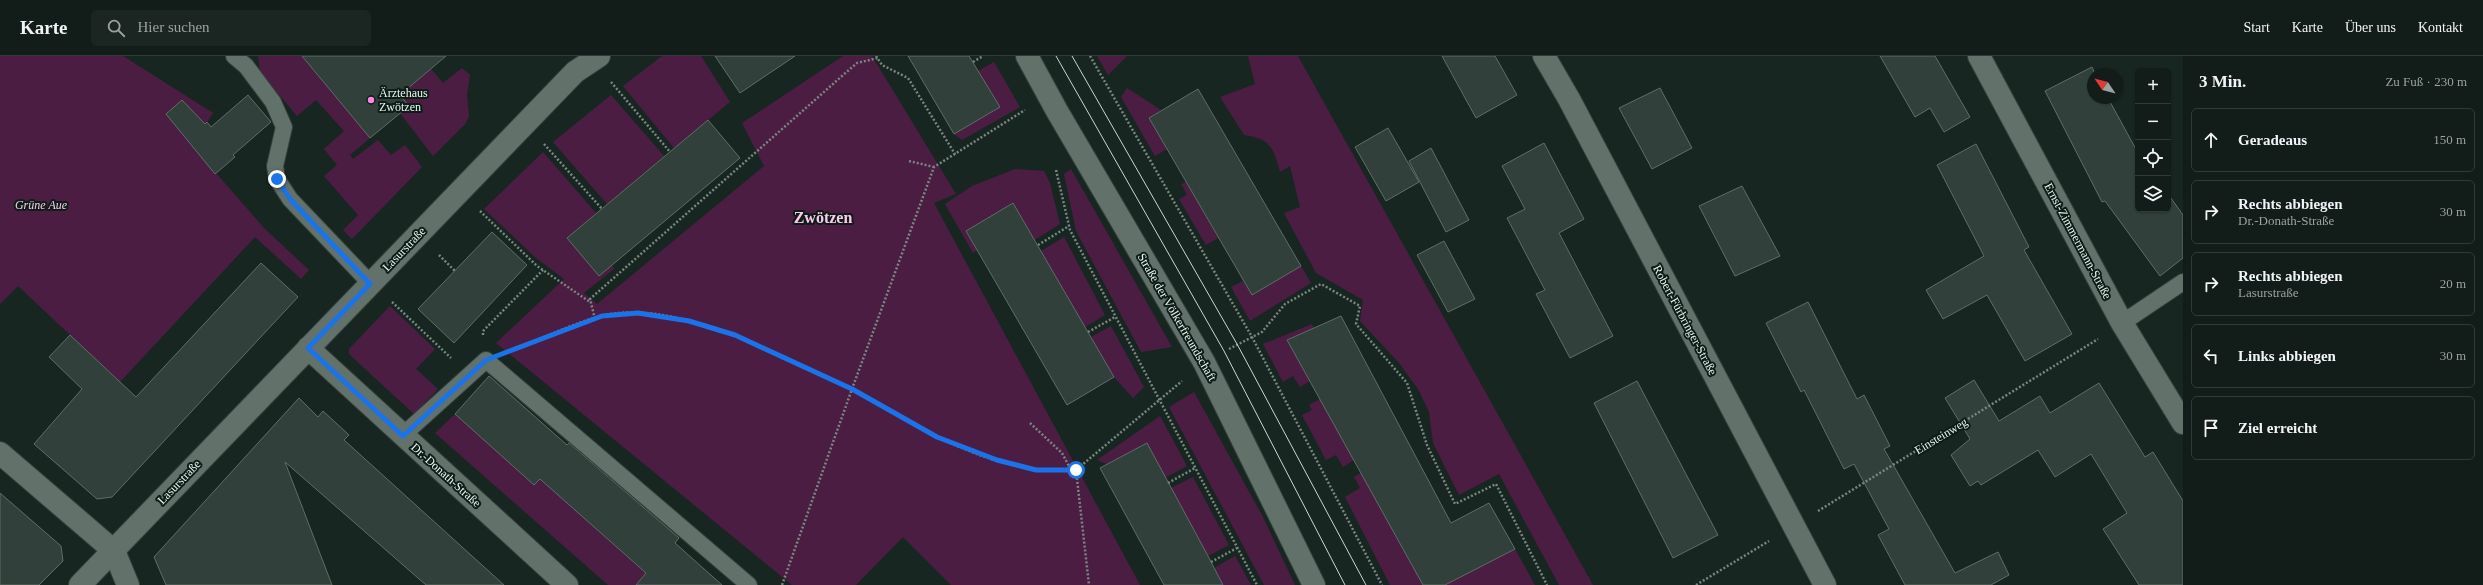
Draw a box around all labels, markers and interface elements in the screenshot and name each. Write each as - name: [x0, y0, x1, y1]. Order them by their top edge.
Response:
- search box: [91, 10, 371, 46]
- text: Karte: [20, 17, 67, 38]
- icon: search: [105, 17, 127, 39]
- text: Hier suchen: [137, 19, 210, 35]
- text: Start: [2243, 20, 2270, 35]
- text: Karte: [2292, 20, 2323, 35]
- text: Über uns: [2345, 20, 2396, 35]
- text: Kontakt: [2418, 20, 2463, 35]
- north arrow: [2087, 68, 2123, 104]
- map controls: [2135, 68, 2171, 212]
- button: +: [2135, 68, 2171, 104]
- text: 3 Min.: [2199, 72, 2246, 91]
- text: Zu Fuß · 230 m: [2385, 74, 2467, 89]
- place label: Ärztehaus Zwötzen: [379, 86, 428, 114]
- marker: Ärztehaus Zwötzen: [366, 95, 376, 105]
- button: −: [2135, 104, 2171, 140]
- icon: ahead: [2200, 129, 2222, 151]
- text: Geradeaus: [2238, 132, 2307, 148]
- text: 150 m: [2433, 132, 2466, 147]
- button: locate: [2135, 140, 2171, 176]
- route end: [268, 170, 286, 188]
- button: layers: [2135, 176, 2171, 212]
- street label: Ernst-Zimmermann-Straße: [2041, 181, 2115, 301]
- text: Rechts abbiegen: [2238, 196, 2343, 212]
- park label: Grüne Aue: [15, 198, 68, 212]
- icon: right: [2200, 201, 2222, 223]
- text: 30 m: [2440, 204, 2466, 219]
- district label: Zwötzen: [794, 209, 852, 226]
- text: Dr.-Donath-Straße: [2238, 213, 2334, 228]
- street label: Lasurstraße: [380, 224, 428, 274]
- street label: Straße der Völkerfreundschaft: [1135, 251, 1220, 384]
- street label: Robert-Fürbringer-Straße: [1650, 263, 1720, 377]
- text: Rechts abbiegen: [2238, 268, 2343, 284]
- icon: right: [2200, 273, 2222, 295]
- text: 20 m: [2440, 276, 2466, 291]
- text: Lasurstraße: [2238, 285, 2299, 300]
- icon: left: [2200, 345, 2222, 367]
- text: Links abbiegen: [2238, 348, 2336, 364]
- text: 30 m: [2440, 348, 2466, 363]
- street label: Einsteinweg: [1912, 415, 1970, 457]
- icon: arrive: [2200, 417, 2222, 439]
- text: Ziel erreicht: [2238, 420, 2317, 436]
- street label: Dr.-Donath-Straße: [408, 440, 484, 510]
- street label: Lasurstraße: [155, 457, 203, 507]
- route start: [1067, 461, 1085, 479]

